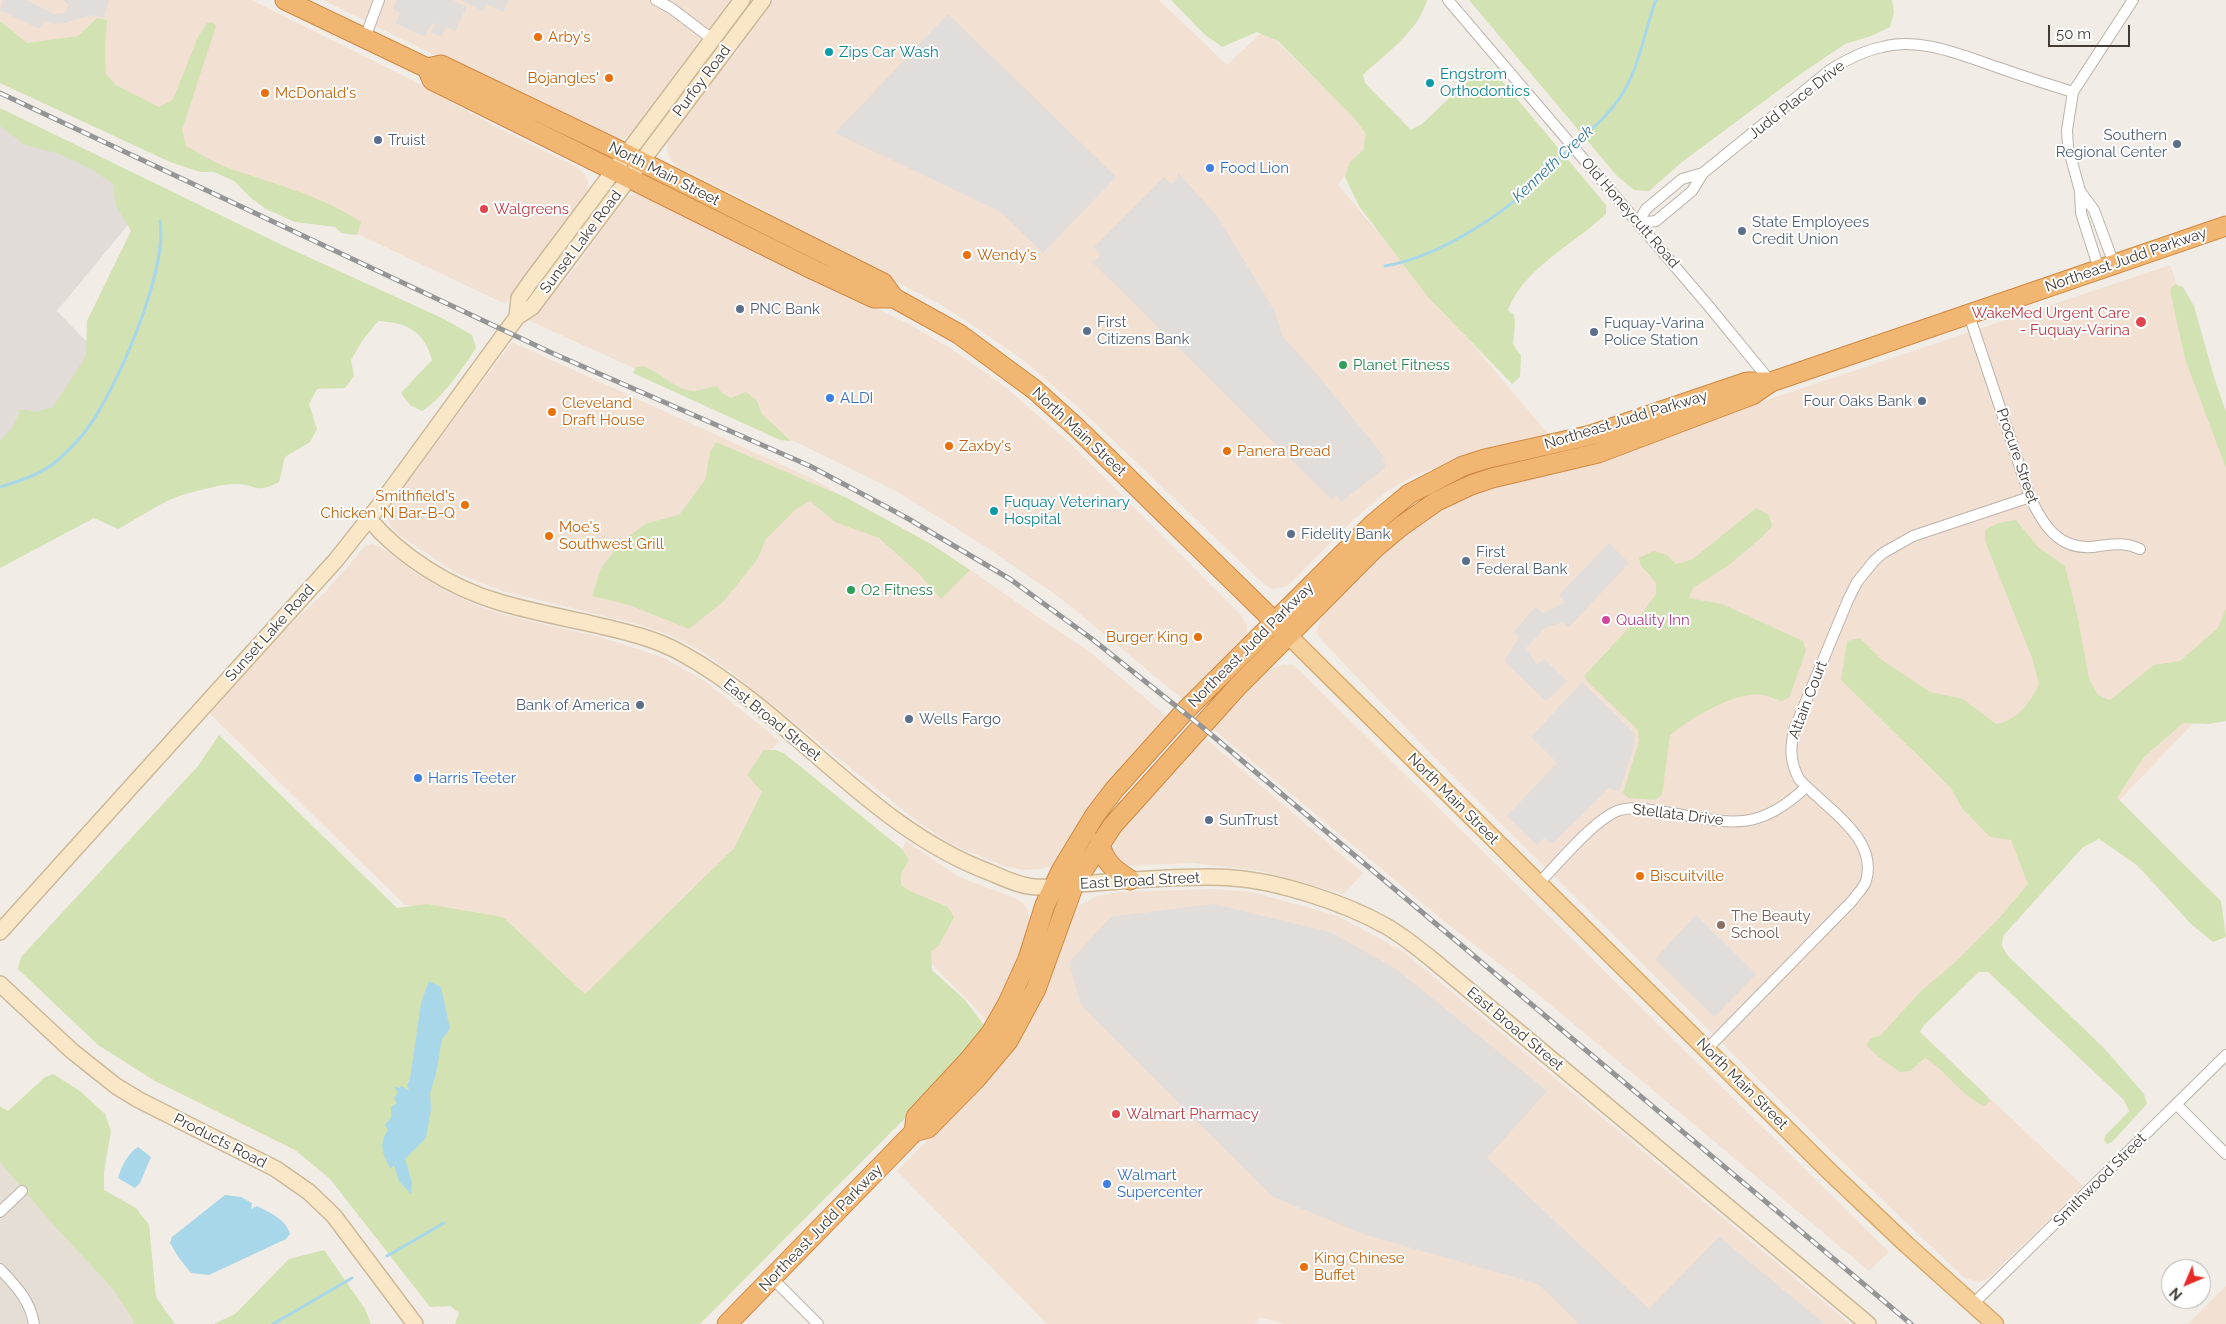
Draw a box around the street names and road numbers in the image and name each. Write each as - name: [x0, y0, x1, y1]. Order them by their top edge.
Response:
- street label: Purfoy Road: [669, 42, 735, 120]
- street label: Judd Place Drive: [1745, 57, 1849, 143]
- street label: North Main Street: [606, 138, 722, 210]
- street label: Old Honeycutt Road: [1577, 154, 1683, 272]
- street label: Sunset Lake Road: [536, 187, 626, 297]
- street label: Northeast Judd Parkway: [2043, 224, 2209, 296]
- street label: North Main Street: [1028, 384, 1130, 480]
- street label: Northeast Judd Parkway: [1542, 387, 1710, 453]
- street label: Procure Street: [1992, 406, 2042, 506]
- street label: Northeast Judd Parkway: [1185, 579, 1317, 711]
- street label: Sunset Lake Road: [222, 581, 318, 685]
- street label: Attain Court: [1785, 658, 1831, 742]
- street label: East Broad Street: [720, 675, 824, 765]
- street label: North Main Street: [1404, 750, 1502, 848]
- street label: Stellata Drive: [1631, 800, 1725, 830]
- street label: East Broad Street: [1080, 869, 1200, 893]
- street label: East Broad Street: [1463, 983, 1567, 1075]
- street label: North Main Street: [1693, 1035, 1791, 1133]
- street label: Products Road: [171, 1110, 269, 1172]
- street label: Smithwood Street: [2050, 1130, 2150, 1230]
- street label: Northeast Judd Parkway: [756, 1161, 886, 1295]

